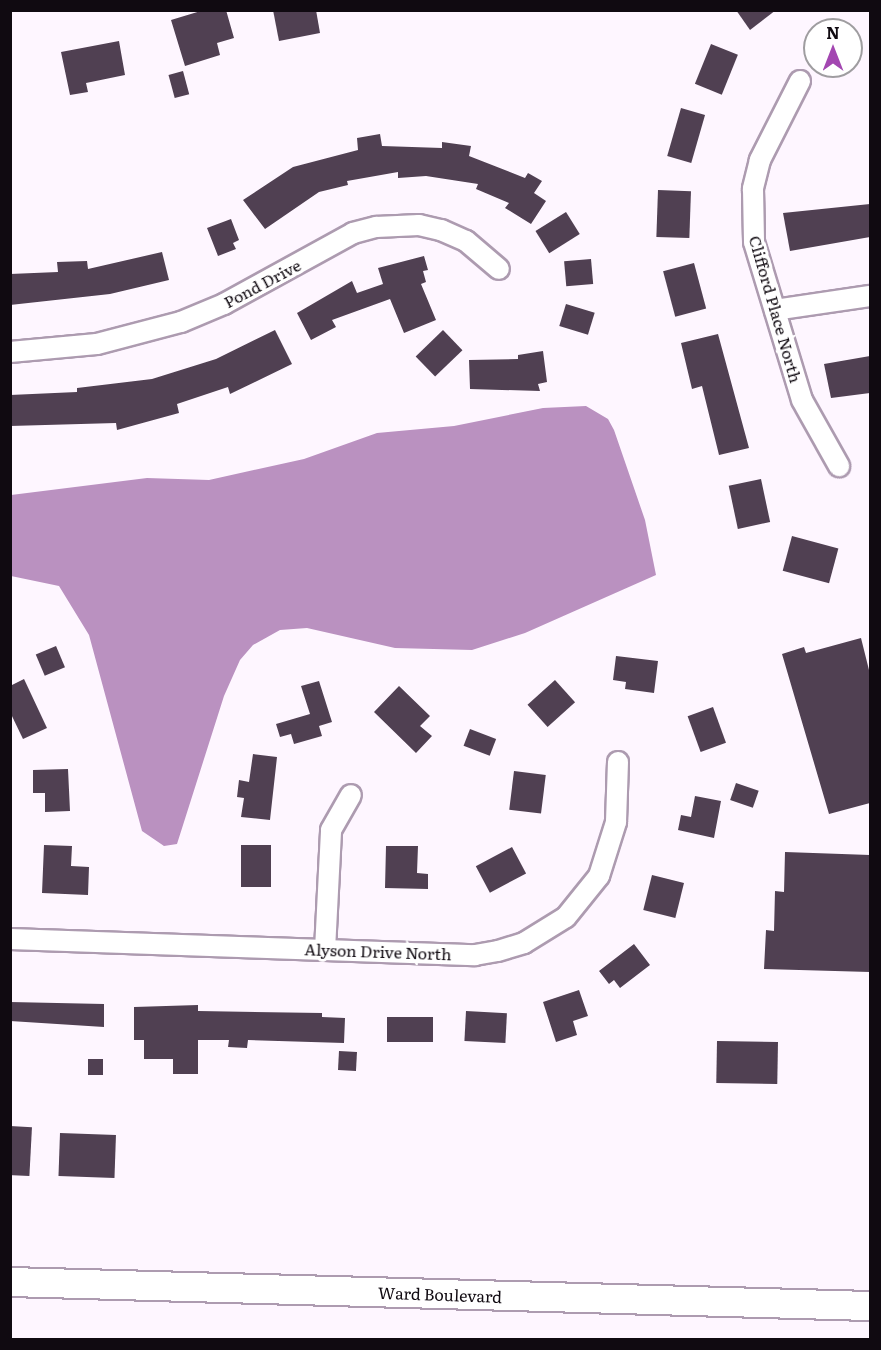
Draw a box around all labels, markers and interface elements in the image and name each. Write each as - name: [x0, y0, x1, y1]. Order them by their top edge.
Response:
- north arrow: [803, 18, 863, 78]
- text: N: [826, 20, 840, 44]
- street label: Clifford Place North: [746, 233, 806, 385]
- street label: Pond Drive: [220, 255, 304, 311]
- street label: Alyson Drive North: [304, 939, 452, 963]
- street label: Ward Boulevard: [378, 1282, 502, 1306]

